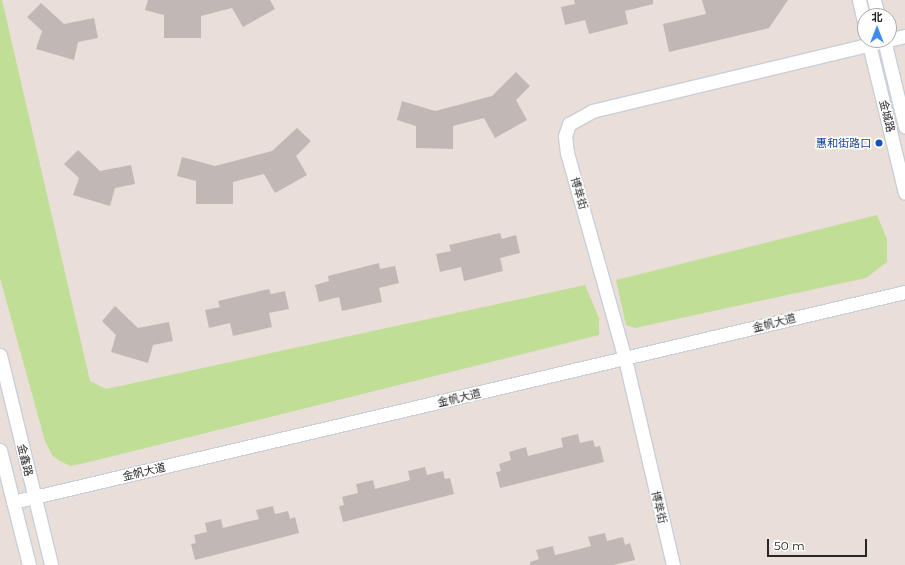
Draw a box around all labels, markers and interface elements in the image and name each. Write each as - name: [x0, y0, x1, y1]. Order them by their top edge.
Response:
- north arrow: [857, 8, 897, 48]
- text: 北: [872, 10, 883, 24]
- street label: 金城路: [877, 98, 897, 134]
- place label: 惠和街路口: [816, 136, 871, 150]
- marker: 惠和街路口: [874, 138, 884, 148]
- street label: 博萃街: [568, 175, 590, 211]
- street label: 金帆大道: [751, 311, 797, 335]
- street label: 金帆大道: [436, 387, 482, 409]
- street label: 金鑫路: [15, 442, 35, 478]
- street label: 金帆大道: [121, 461, 167, 483]
- street label: 博萃街: [649, 489, 669, 525]
- scale bar: [769, 531, 869, 557]
- text: 50 m: [774, 538, 805, 553]

